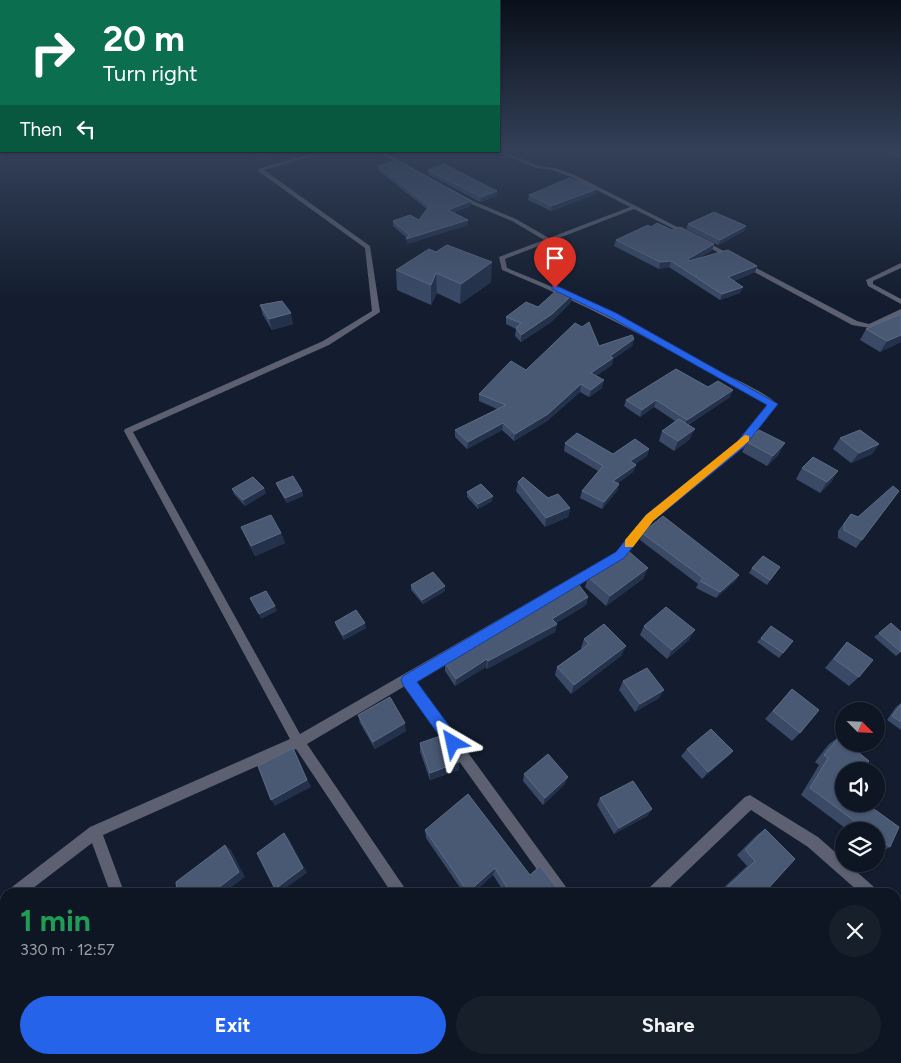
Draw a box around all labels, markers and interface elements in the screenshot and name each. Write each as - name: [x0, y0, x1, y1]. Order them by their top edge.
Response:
- text: 20 m: [103, 18, 185, 60]
- icon: right: [20, 20, 85, 85]
- text: Turn right: [103, 60, 198, 87]
- icon: left: [72, 115, 100, 143]
- text: Then: [20, 118, 62, 141]
- pin: [534, 237, 576, 288]
- icon: arrive: [541, 244, 569, 272]
- north arrow: [835, 702, 885, 752]
- map controls: [835, 702, 885, 872]
- position arrow: [426, 716, 478, 768]
- button: sound: [835, 762, 885, 812]
- button: layers: [835, 822, 885, 872]
- text: 1 min: [20, 902, 91, 939]
- button: close: [829, 905, 881, 957]
- text: 330 m · 12:57: [20, 940, 115, 959]
- button: Exit: [20, 996, 446, 1054]
- button: Share: [456, 996, 881, 1054]

